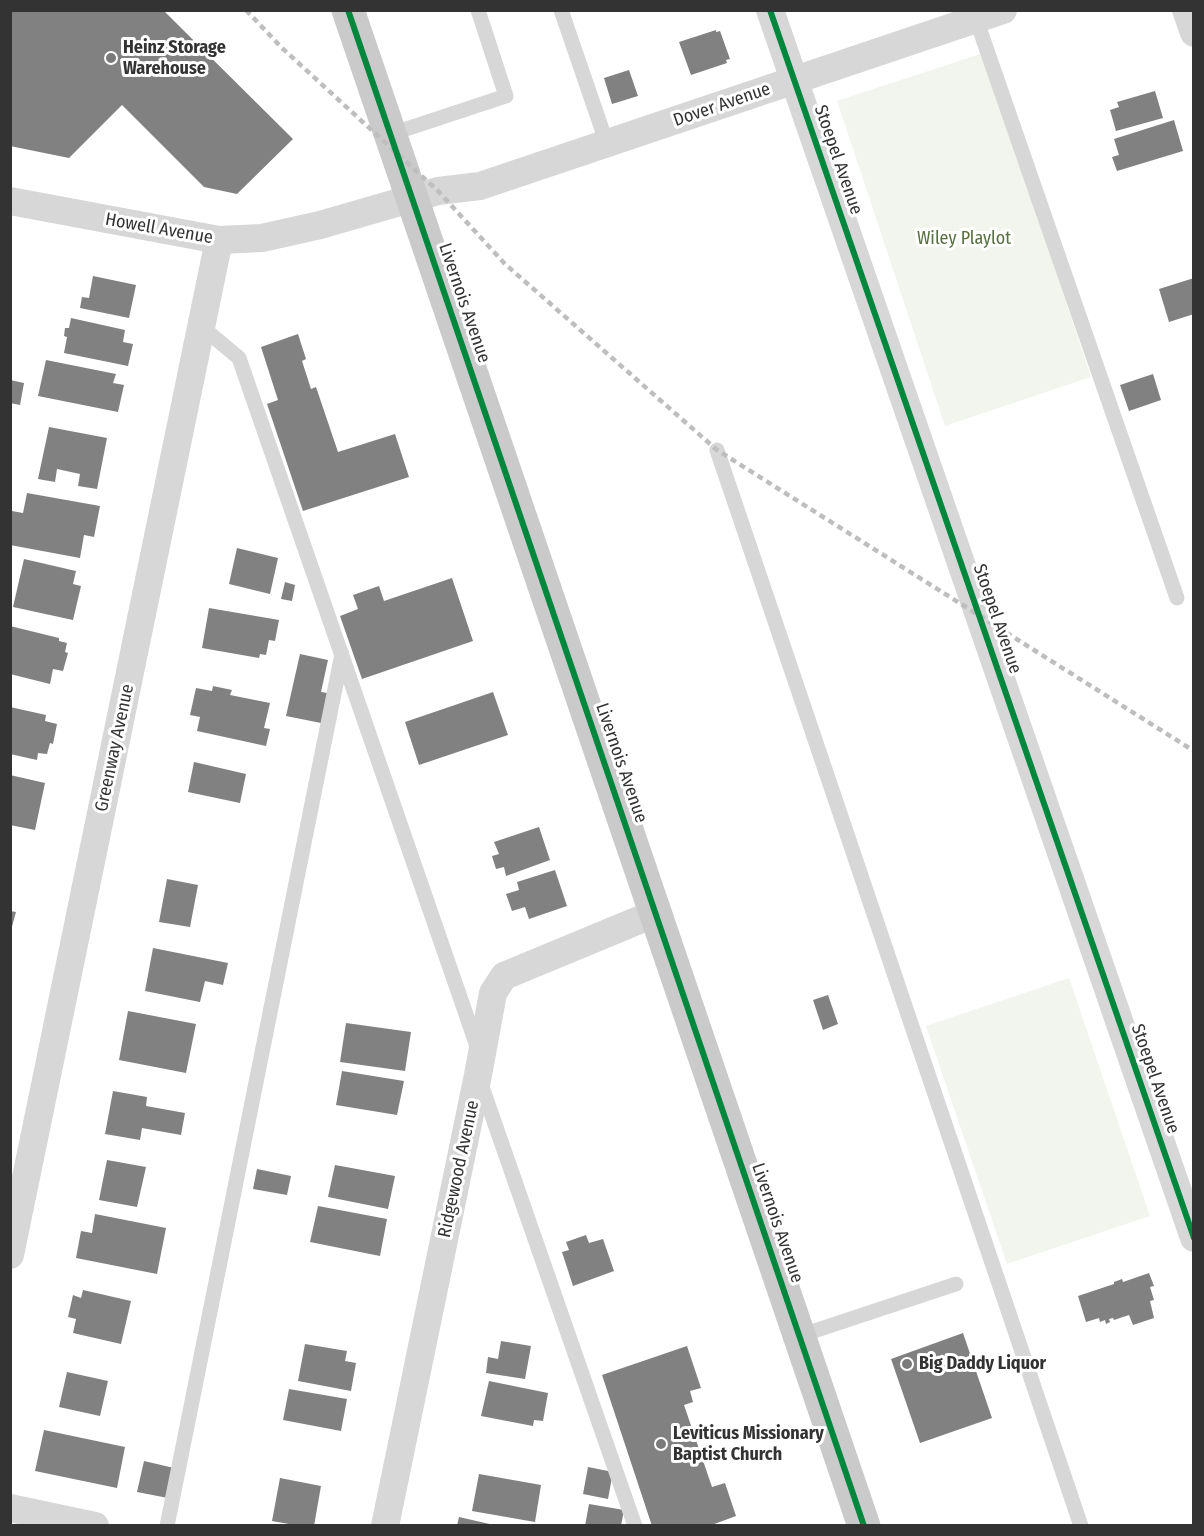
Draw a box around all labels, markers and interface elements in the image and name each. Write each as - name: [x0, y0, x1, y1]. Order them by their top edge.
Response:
- place label: Heinz Storage Warehouse: [123, 37, 226, 80]
- marker: Heinz Storage Warehouse: [104, 51, 118, 65]
- street label: Dover Avenue: [671, 78, 773, 132]
- street label: Stoepel Avenue: [809, 102, 867, 218]
- street label: Howell Avenue: [104, 209, 214, 249]
- park label: Wiley Playlot: [917, 228, 1011, 250]
- street label: Livernois Avenue: [433, 240, 495, 366]
- street label: Stoepel Avenue: [968, 561, 1026, 677]
- street label: Greenway Avenue: [91, 682, 139, 814]
- street label: Livernois Avenue: [590, 700, 652, 826]
- street label: Stoepel Avenue: [1126, 1021, 1184, 1137]
- street label: Ridgewood Avenue: [434, 1098, 484, 1240]
- street label: Livernois Avenue: [746, 1160, 808, 1286]
- place label: Big Daddy Liquor: [919, 1353, 1046, 1375]
- marker: Big Daddy Liquor: [900, 1357, 914, 1371]
- place label: Leviticus Missionary Baptist Church: [673, 1423, 824, 1466]
- marker: Leviticus Missionary Baptist Church: [654, 1437, 668, 1451]

